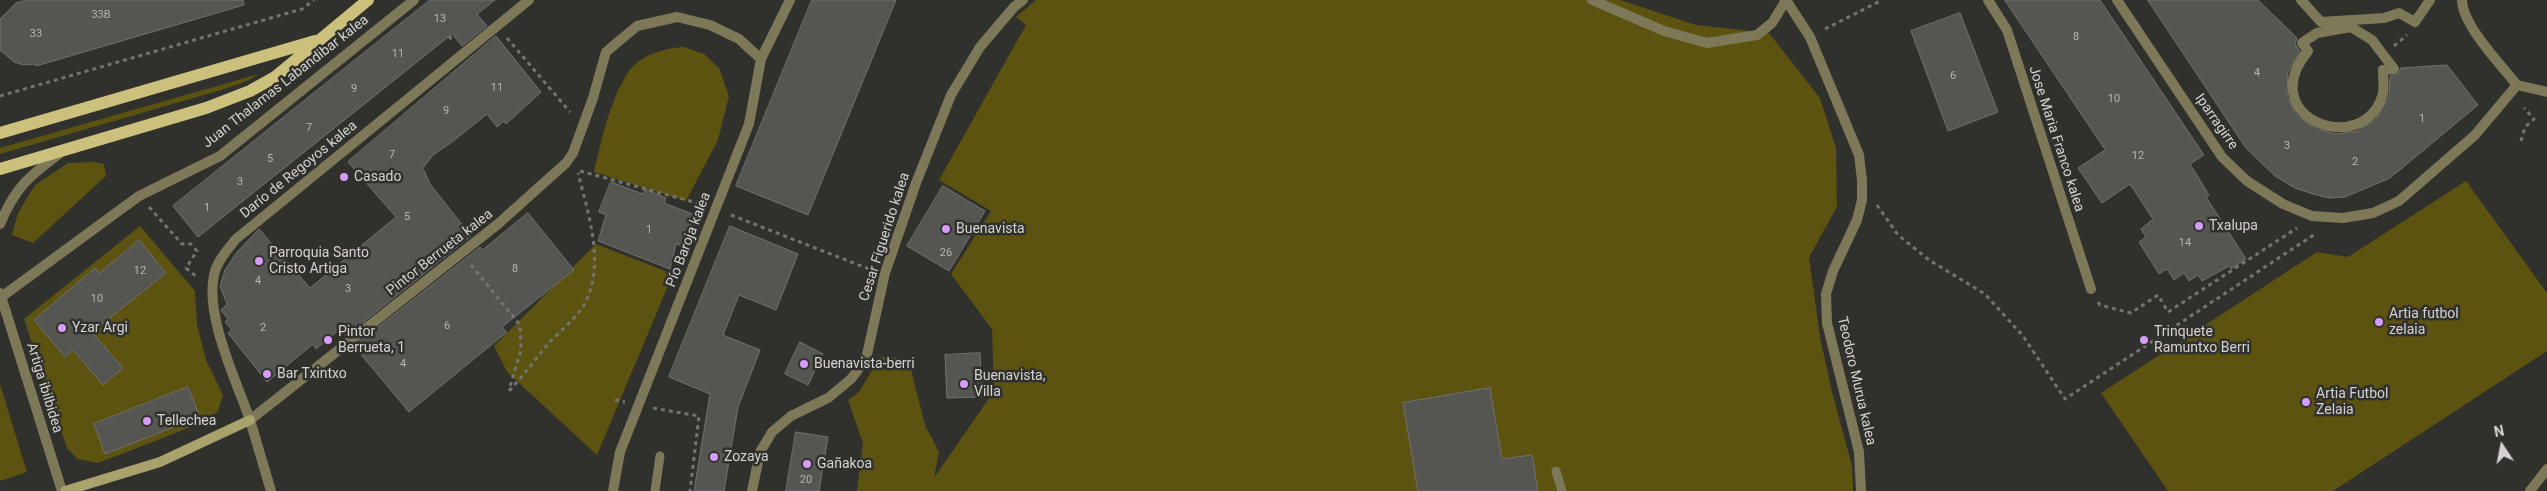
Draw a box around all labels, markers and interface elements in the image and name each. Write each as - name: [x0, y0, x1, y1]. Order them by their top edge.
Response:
- house number: 33B: [91, 8, 111, 22]
- street label: Juan Thalamas Labandibar kalea: [200, 12, 372, 152]
- house number: 13: [434, 12, 446, 26]
- house number: 33: [30, 27, 42, 41]
- house number: 8: [2073, 30, 2079, 44]
- house number: 11: [392, 47, 404, 61]
- street label: Jose Maria Franco kalea: [2024, 64, 2088, 214]
- house number: 4: [2254, 66, 2260, 80]
- house number: 6: [1950, 69, 1956, 83]
- house number: 11: [491, 81, 503, 95]
- house number: 9: [351, 82, 357, 96]
- street label: Iparragirre: [2191, 91, 2241, 153]
- house number: 10: [2108, 92, 2120, 106]
- house number: 9: [443, 104, 449, 118]
- house number: 1: [2419, 112, 2425, 126]
- street label: Darío de Regoyos kalea: [237, 118, 361, 222]
- house number: 7: [306, 121, 312, 135]
- house number: 3: [2284, 139, 2290, 153]
- house number: 7: [389, 148, 395, 162]
- house number: 12: [2132, 149, 2144, 163]
- house number: 5: [267, 152, 273, 166]
- house number: 2: [2352, 155, 2358, 169]
- place label: Casado: [354, 169, 401, 185]
- street label: Cesar Figuerido kalea: [856, 170, 914, 304]
- marker: Casado: [338, 171, 350, 183]
- house number: 3: [237, 175, 243, 189]
- street label: Pío Baroja kalea: [663, 190, 715, 290]
- house number: 1: [204, 201, 210, 215]
- street label: Pintor Berrueta kalea: [384, 206, 496, 300]
- house number: 5: [404, 210, 410, 224]
- place label: Txalupa: [2209, 218, 2258, 234]
- marker: Txalupa: [2193, 220, 2205, 232]
- place label: Buenavista: [956, 221, 1025, 237]
- house number: 1: [646, 223, 652, 237]
- marker: Buenavista: [940, 223, 952, 235]
- house number: 14: [2179, 236, 2191, 250]
- place label: Parroquia Santo Cristo Artiga: [269, 245, 369, 278]
- house number: 26: [940, 246, 952, 260]
- marker: Parroquia Santo Cristo Artiga: [253, 255, 265, 267]
- house number: 8: [512, 262, 518, 276]
- house number: 12: [134, 264, 146, 278]
- house number: 4: [255, 274, 261, 288]
- house number: 3: [345, 282, 351, 296]
- house number: 10: [91, 292, 103, 306]
- place label: Artia futbol zelaia: [2389, 306, 2459, 338]
- street label: Teodoro Murua kalea: [1833, 315, 1879, 447]
- marker: Artia futbol zelaia: [2373, 316, 2385, 328]
- house number: 6: [444, 319, 450, 333]
- place label: Yzar Argi: [72, 320, 128, 336]
- house number: 2: [260, 321, 266, 335]
- marker: Yzar Argi: [56, 322, 68, 334]
- place label: Pintor Berrueta, 1: [338, 324, 405, 357]
- place label: Trinquete Ramuntxo Berri: [2154, 324, 2250, 357]
- marker: Pintor Berrueta, 1: [322, 334, 334, 346]
- marker: Trinquete Ramuntxo Berri: [2138, 334, 2150, 346]
- street label: Artiga ibilbidea: [22, 341, 66, 435]
- place label: Buenavista-berri: [814, 356, 915, 372]
- house number: 4: [400, 357, 406, 371]
- marker: Buenavista-berri: [798, 358, 810, 370]
- place label: Bar Txintxo: [277, 366, 347, 382]
- marker: Bar Txintxo: [261, 368, 273, 380]
- place label: Buenavista, Villa: [974, 368, 1045, 401]
- marker: Buenavista, Villa: [958, 378, 970, 390]
- place label: Artia Futbol Zelaia: [2316, 386, 2388, 418]
- marker: Artia Futbol Zelaia: [2300, 396, 2312, 408]
- place label: Tellechea: [157, 413, 216, 429]
- marker: Tellechea: [141, 415, 153, 427]
- north arrow: [2477, 421, 2527, 471]
- text: N: [2493, 422, 2506, 440]
- place label: Zozaya: [724, 449, 769, 465]
- marker: Zozaya: [708, 451, 720, 463]
- place label: Gañakoa: [817, 456, 872, 472]
- marker: Gañakoa: [801, 458, 813, 470]
- house number: 20: [800, 473, 812, 487]

